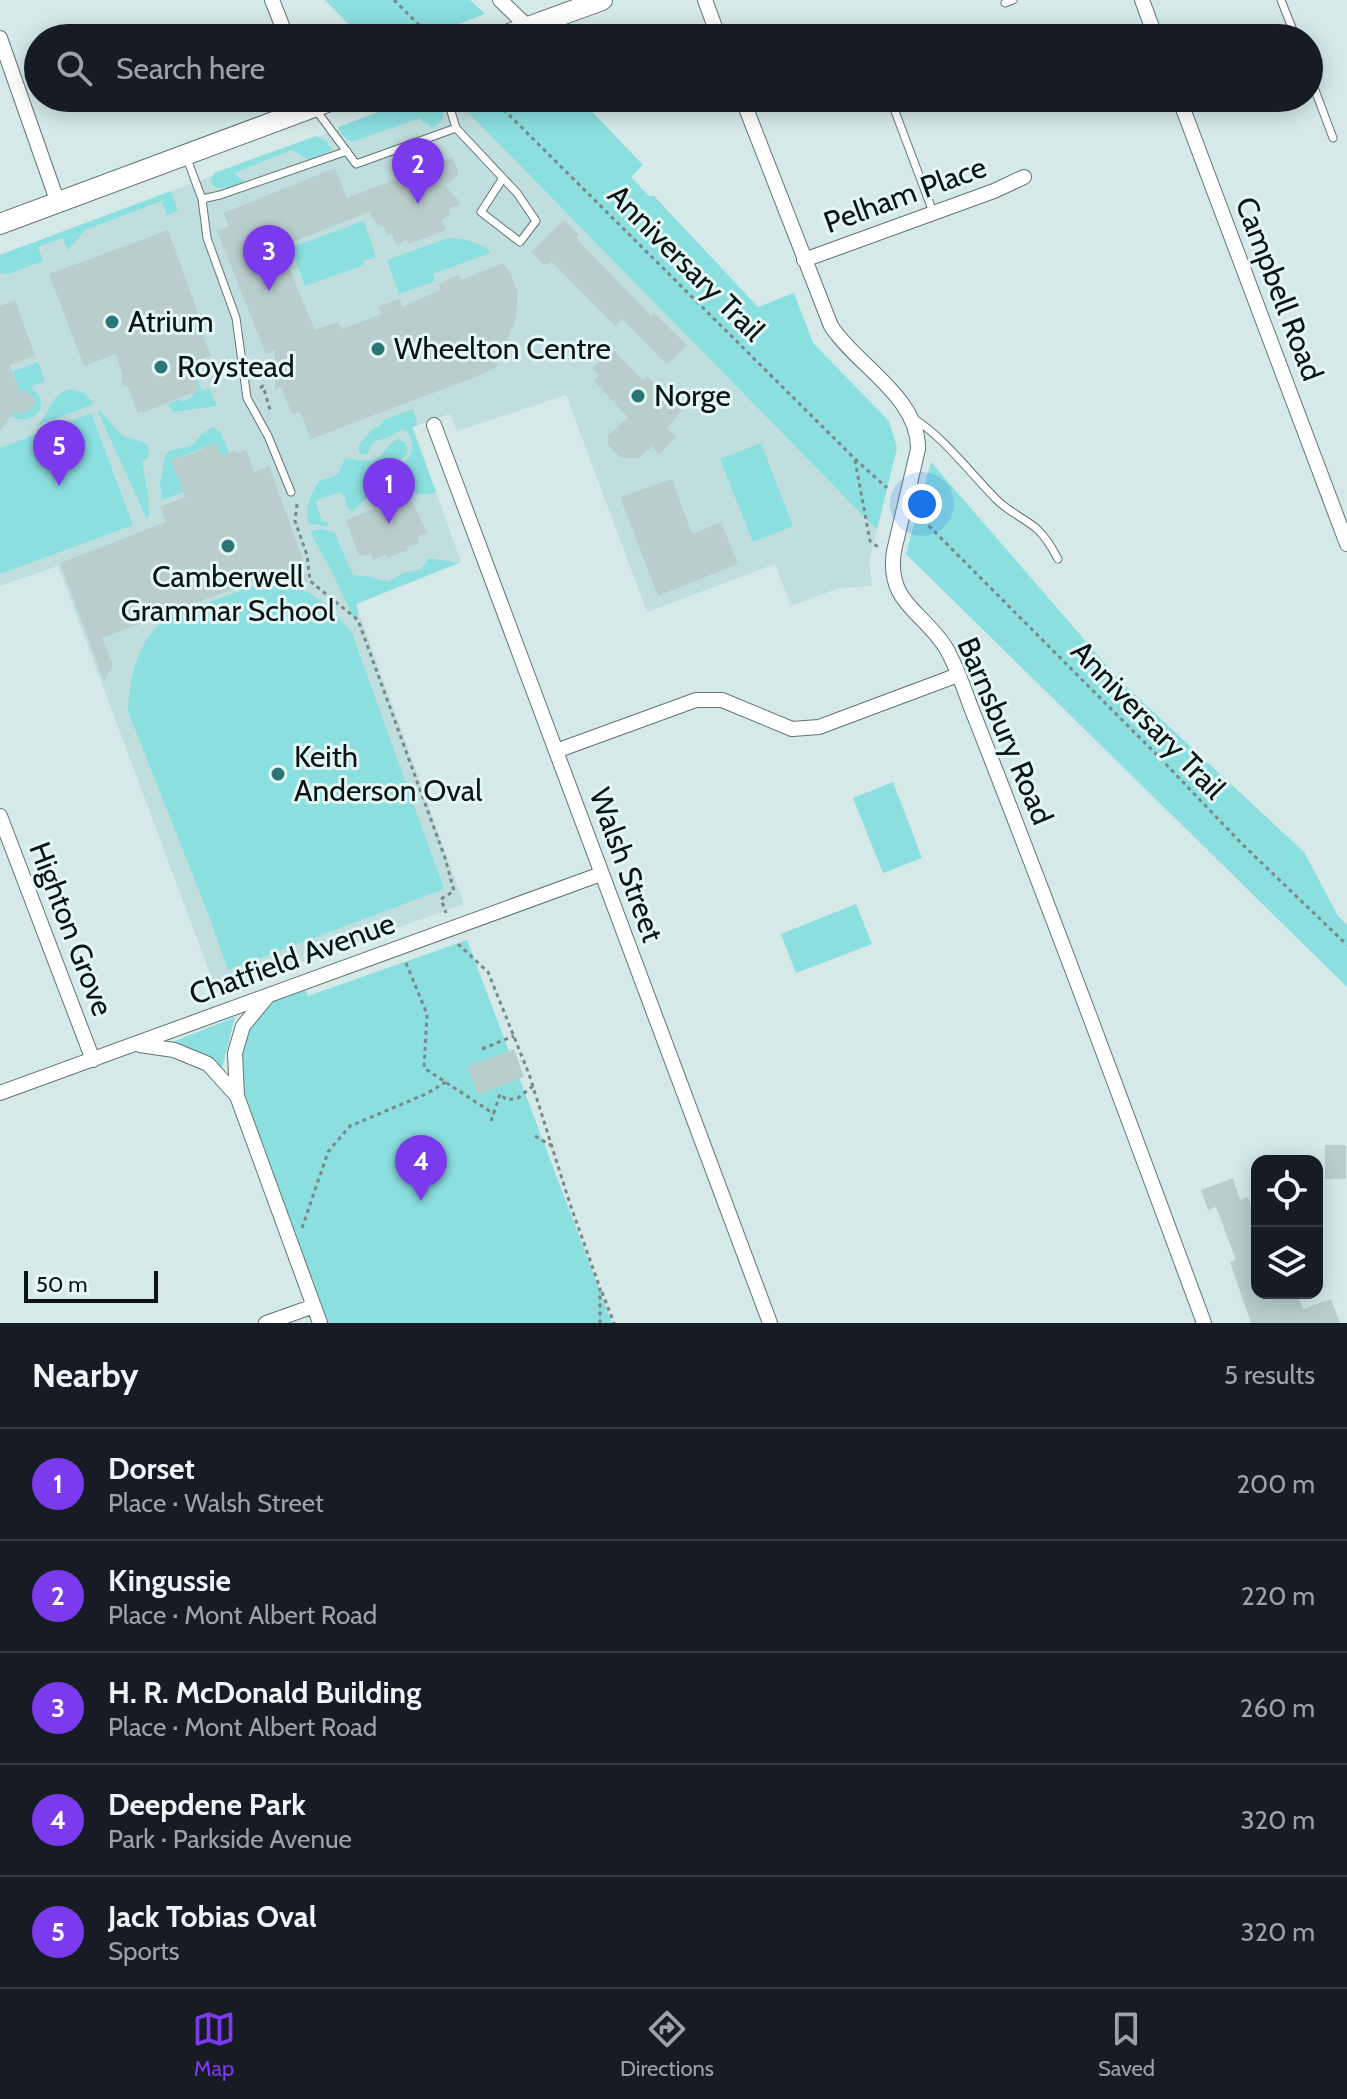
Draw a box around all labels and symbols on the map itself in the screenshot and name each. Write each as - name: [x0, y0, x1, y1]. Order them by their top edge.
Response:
- pin: 2: [392, 138, 444, 204]
- street label: Pelham Place: [819, 148, 991, 241]
- street label: Anniversary Trail: [600, 177, 772, 349]
- street label: Campbell Road: [1227, 192, 1331, 386]
- pin: 3: [243, 225, 295, 291]
- place label: Atrium: [128, 303, 214, 340]
- marker: Atrium: [103, 313, 121, 331]
- place label: Wheelton Centre: [394, 330, 611, 367]
- marker: Wheelton Centre: [369, 340, 387, 358]
- place label: Roystead: [177, 348, 295, 385]
- marker: Roystead: [152, 358, 170, 376]
- place label: Norge: [654, 377, 731, 414]
- marker: Norge: [629, 387, 647, 405]
- pin: 5: [33, 420, 85, 486]
- pin: 1: [363, 458, 415, 524]
- your location: [902, 484, 942, 524]
- marker: Camberwell Grammar School: [219, 537, 237, 555]
- place label: Camberwell Grammar School: [121, 558, 335, 629]
- street label: Barnsbury Road: [949, 632, 1062, 830]
- street label: Anniversary Trail: [1063, 633, 1233, 807]
- place label: Keith Anderson Oval: [294, 738, 482, 809]
- marker: Keith Anderson Oval: [269, 765, 287, 783]
- street label: Walsh Street: [582, 783, 671, 947]
- street label: Highton Grove: [21, 837, 122, 1021]
- street label: Chatfield Avenue: [184, 904, 400, 1013]
- pin: 4: [395, 1135, 447, 1201]
- scale bar: [24, 1267, 158, 1303]

